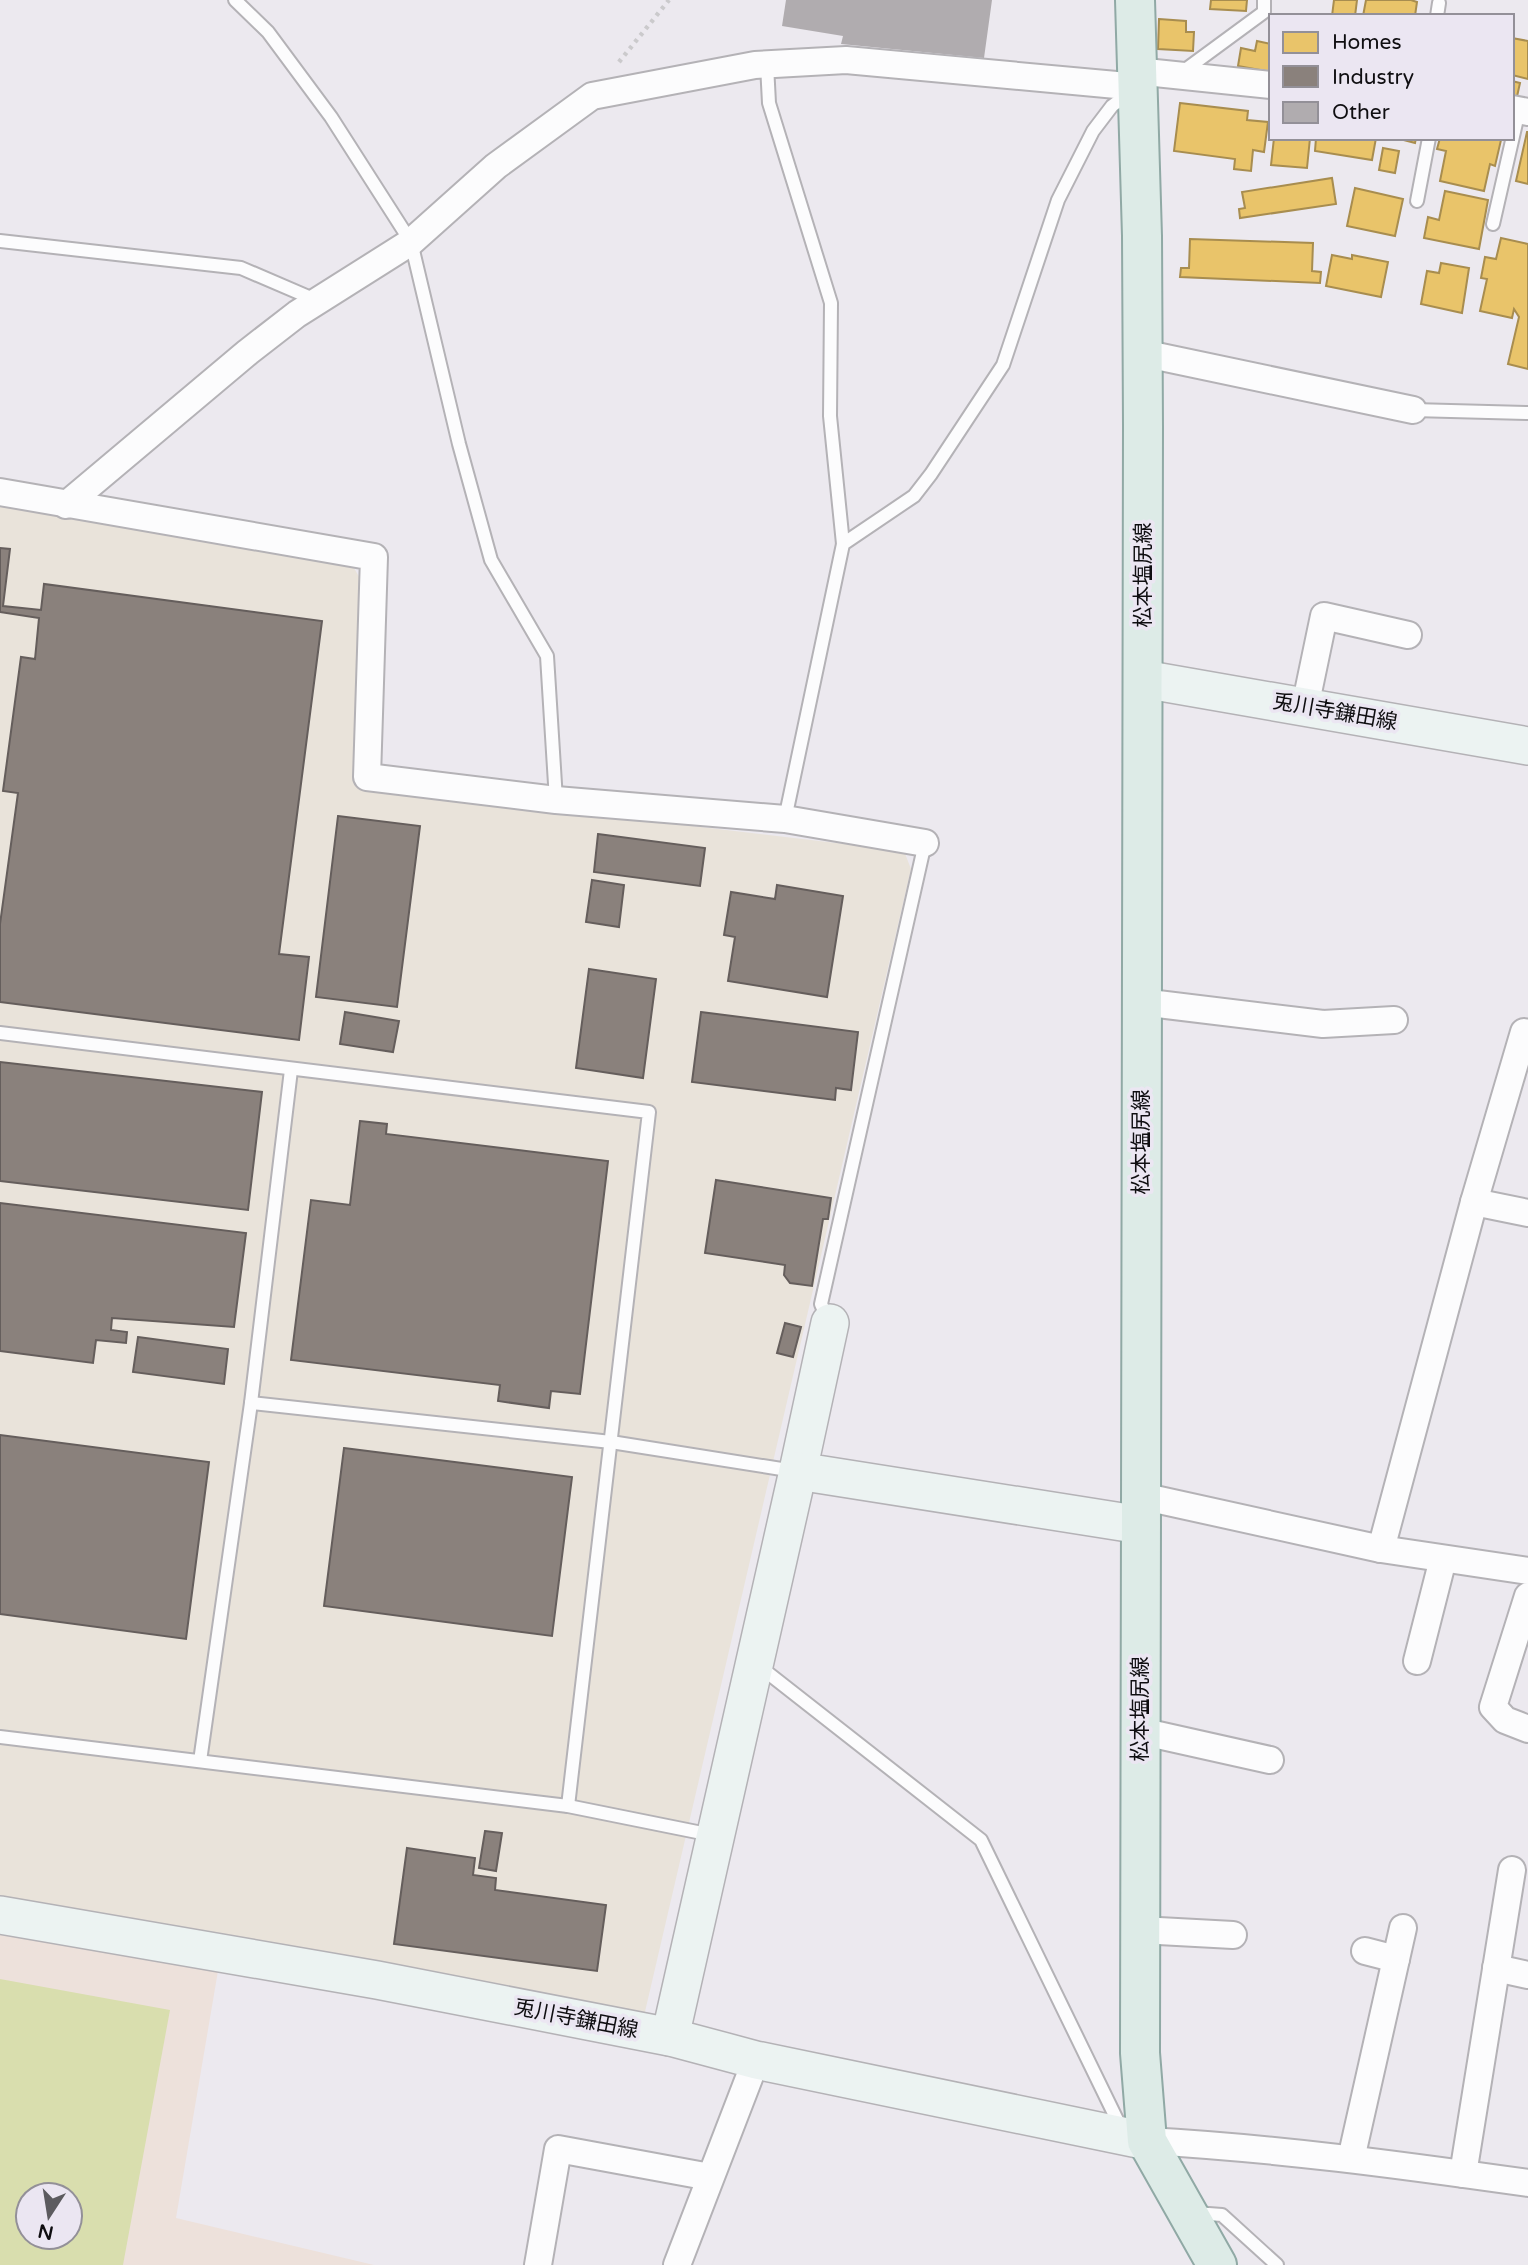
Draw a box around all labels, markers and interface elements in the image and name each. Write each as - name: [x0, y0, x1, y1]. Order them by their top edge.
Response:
- legend: [1269, 14, 1514, 140]
- text: Homes: [1332, 30, 1402, 55]
- text: Industry: [1332, 65, 1414, 90]
- text: Other: [1332, 100, 1390, 125]
- street label: 松本塩尻線: [1131, 523, 1156, 628]
- street label: 兎川寺鎌田線: [1271, 689, 1399, 735]
- street label: 松本塩尻線: [1129, 1090, 1154, 1195]
- street label: 松本塩尻線: [1128, 1657, 1153, 1762]
- street label: 兎川寺鎌田線: [512, 1995, 640, 2043]
- north arrow: [14, 2181, 84, 2251]
- text: N: [36, 2219, 55, 2244]

